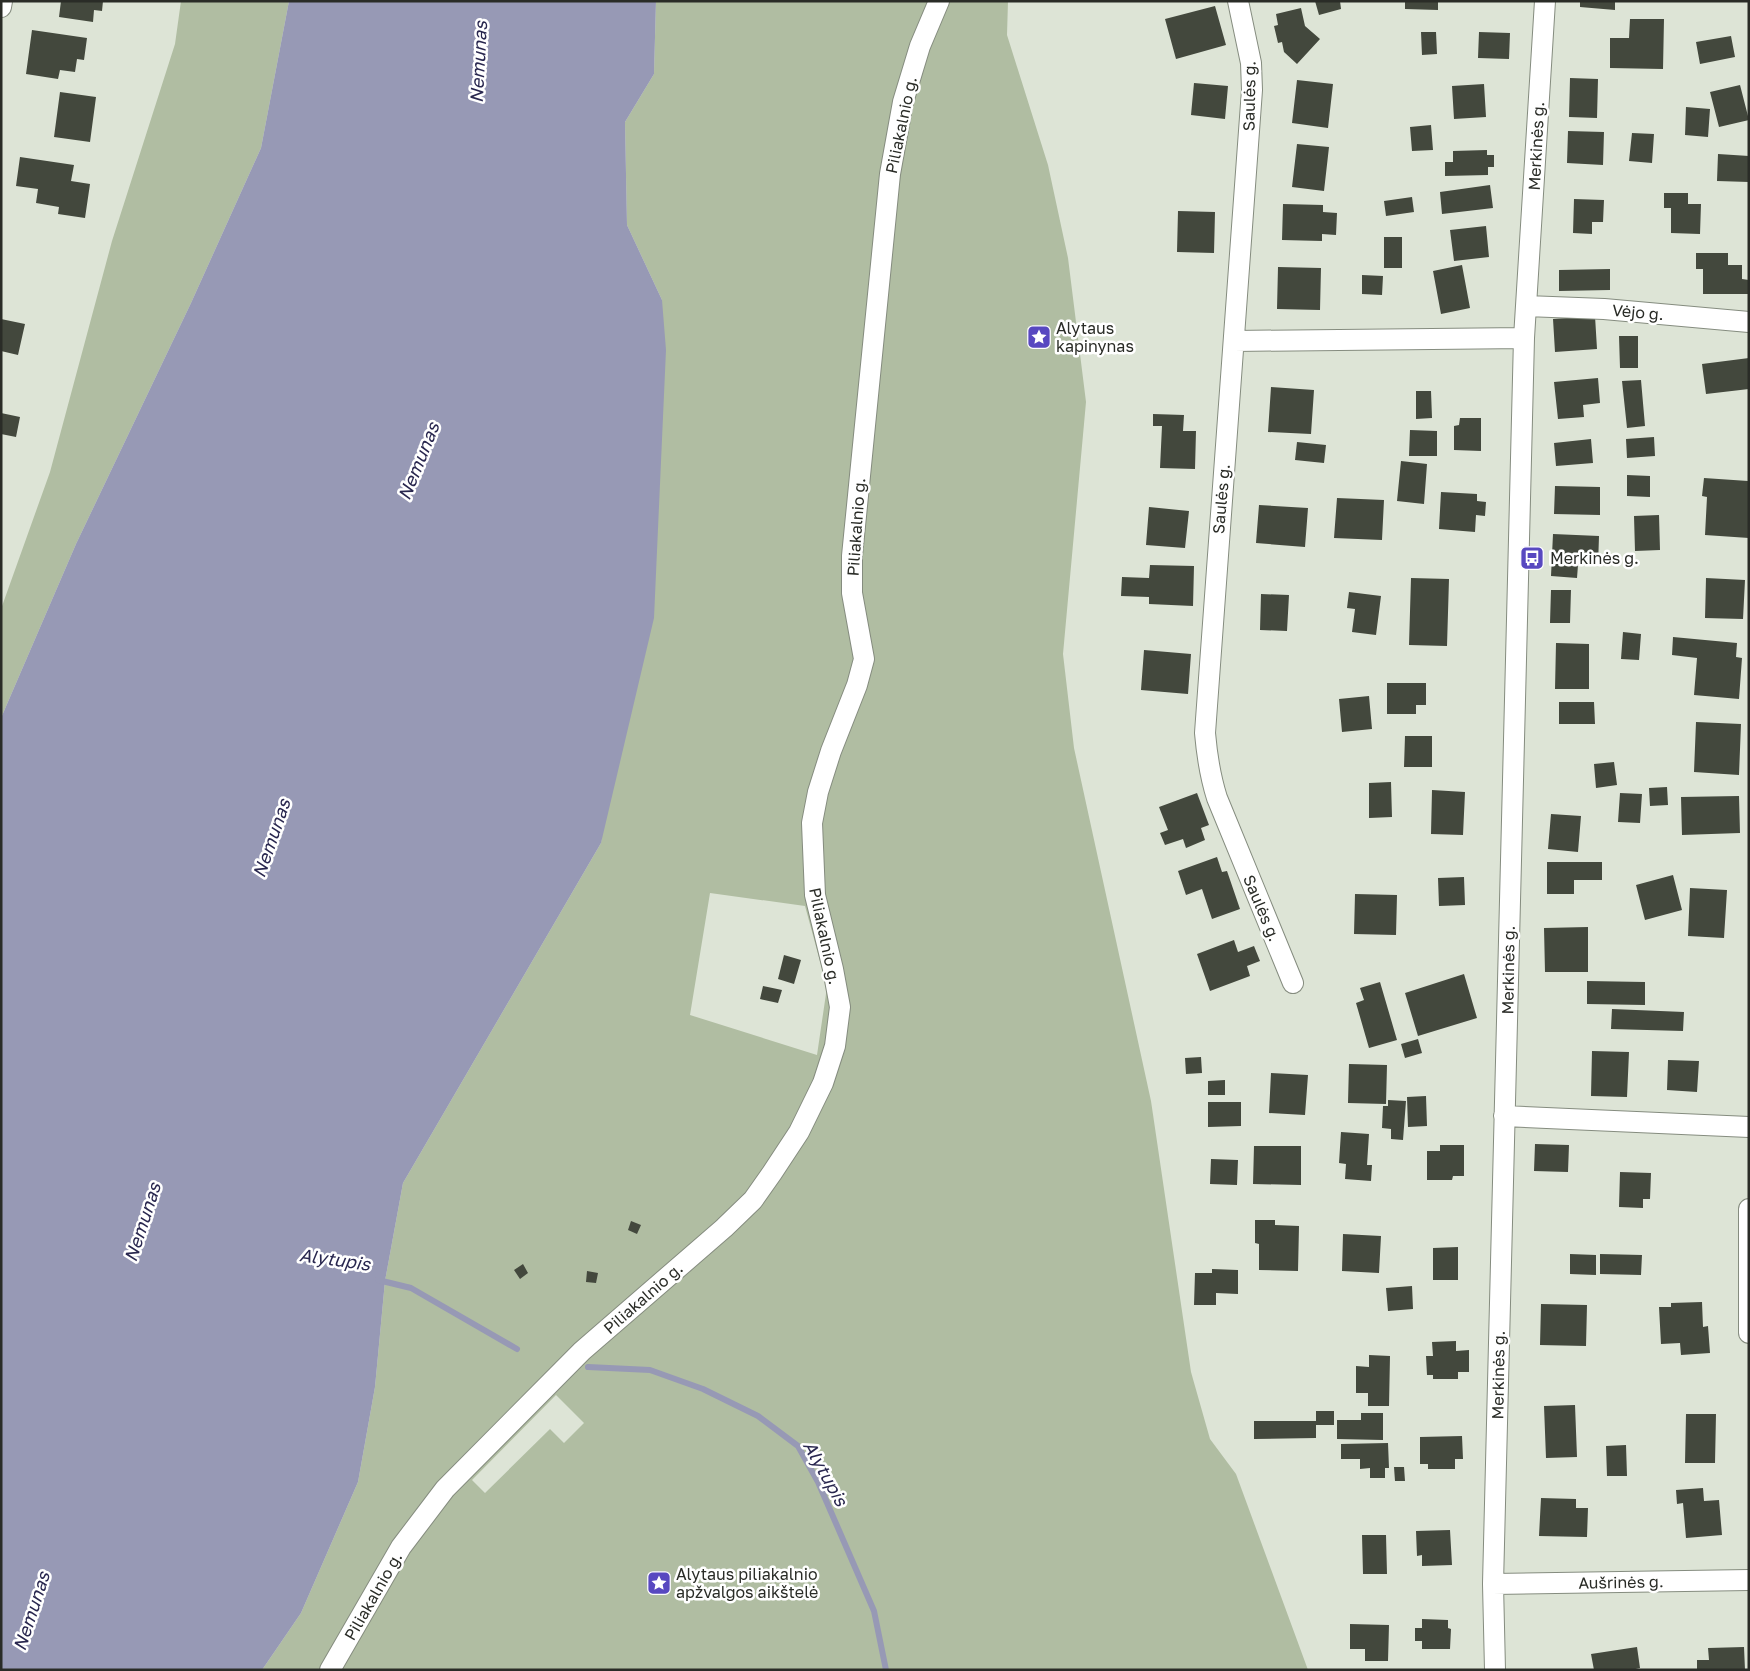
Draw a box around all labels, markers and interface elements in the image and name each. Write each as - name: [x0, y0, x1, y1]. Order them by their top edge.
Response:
- water label: Nemunas: [465, 19, 491, 103]
- street label: Saulės g.: [1238, 61, 1260, 131]
- street label: Piliakalnio g.: [881, 75, 921, 175]
- street label: Merkinės g.: [1524, 101, 1548, 191]
- street label: Vėjo g.: [1611, 300, 1665, 324]
- place label: Alytaus kapinynas: [1056, 318, 1134, 356]
- place icon: Alytaus kapinynas: [1026, 324, 1052, 350]
- water label: Nemunas: [392, 418, 444, 503]
- street label: Saulės g.: [1208, 463, 1234, 535]
- street label: Piliakalnio g.: [843, 477, 869, 577]
- bus stop icon: Merkinės g.: [1519, 545, 1545, 571]
- place label: Merkinės g.: [1550, 548, 1639, 568]
- water label: Nemunas: [247, 794, 295, 880]
- street label: Saulės g.: [1239, 872, 1285, 944]
- street label: Piliakalnio g.: [805, 886, 845, 986]
- street label: Merkinės g.: [1497, 925, 1519, 1015]
- water label: Nemunas: [119, 1178, 166, 1264]
- water label: Alytupis: [298, 1243, 373, 1275]
- street label: Piliakalnio g.: [599, 1258, 687, 1338]
- street label: Merkinės g.: [1487, 1330, 1509, 1420]
- water label: Alytupis: [799, 1437, 854, 1511]
- street label: Piliakalnio g.: [340, 1548, 406, 1644]
- place label: Alytaus piliakalnio apžvalgos aikštelė: [676, 1564, 818, 1602]
- water label: Nemunas: [8, 1567, 55, 1653]
- place icon: Alytaus piliakalnio apžvalgos aikštelė: [646, 1570, 672, 1596]
- street label: Aušrinės g.: [1578, 1571, 1664, 1593]

